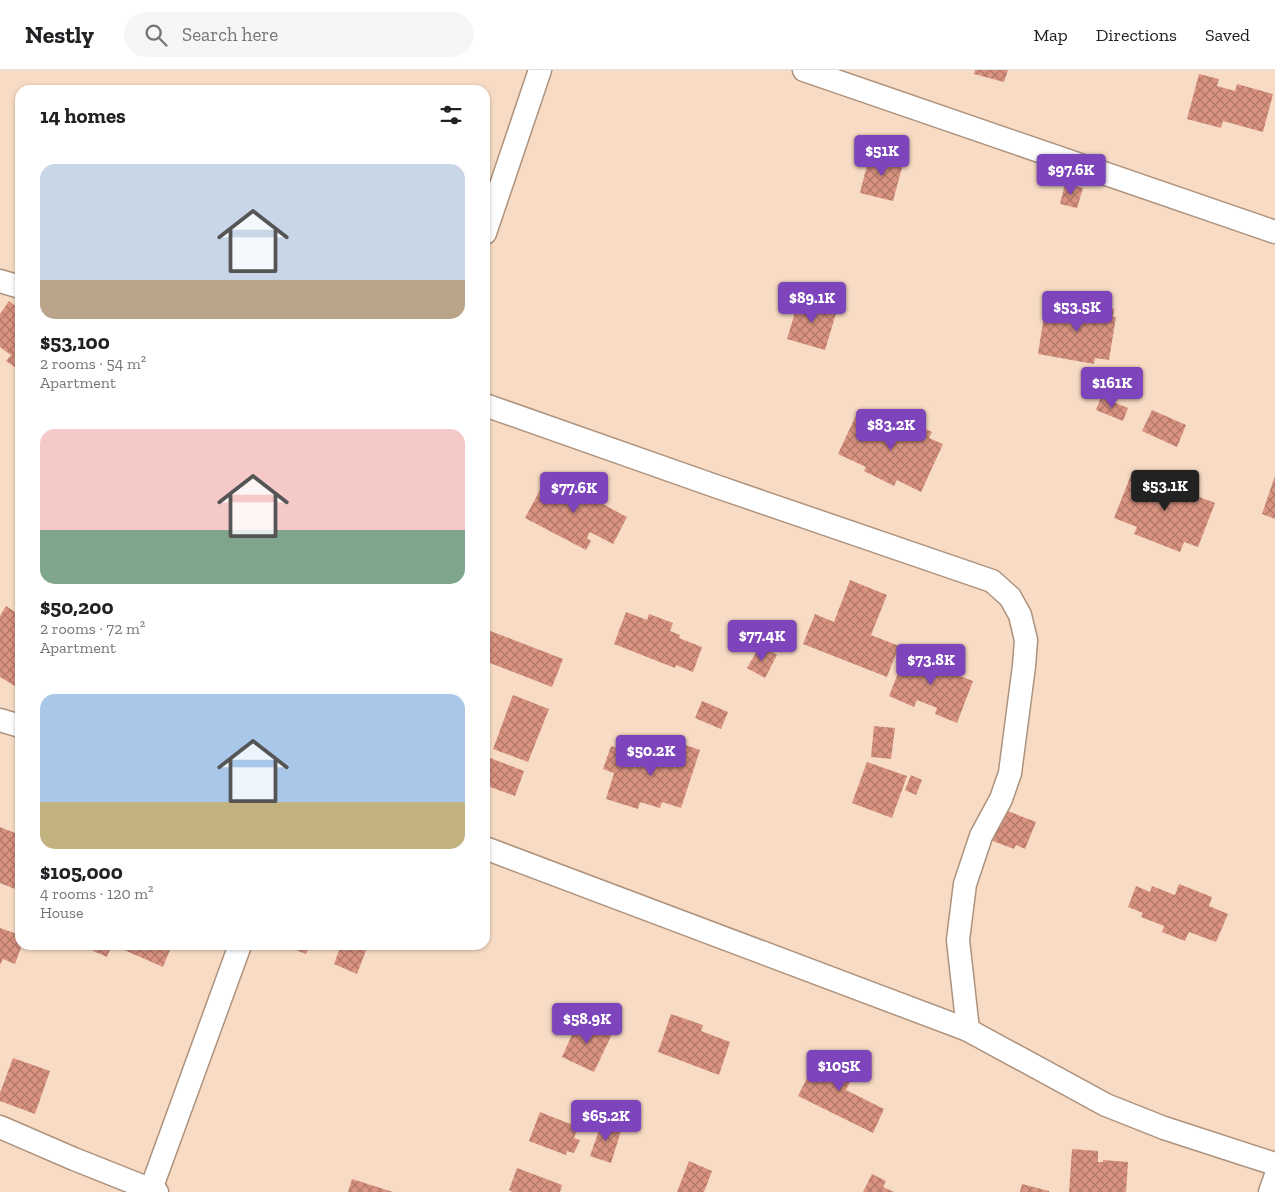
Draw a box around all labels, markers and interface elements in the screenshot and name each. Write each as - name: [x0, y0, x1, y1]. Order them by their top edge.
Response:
- search box: [124, 12, 474, 57]
- text: Nestly: [25, 20, 94, 49]
- icon: search: [142, 21, 170, 49]
- text: Search here: [182, 23, 278, 46]
- text: Map: [1033, 24, 1068, 46]
- text: Directions: [1096, 24, 1177, 46]
- text: Saved: [1205, 24, 1250, 46]
- icon: filters: [437, 101, 465, 129]
- text: 14 homes: [40, 103, 126, 128]
- pin: $51K: [852, 134, 912, 177]
- text: $51K: [865, 141, 899, 160]
- pin: $97.6K: [1030, 154, 1112, 196]
- text: $97.6K: [1048, 160, 1094, 179]
- icon: home: [208, 196, 298, 286]
- pin: $89.1K: [771, 282, 853, 324]
- text: $89.1K: [789, 288, 835, 307]
- pin: $53.5K: [1036, 290, 1118, 333]
- text: $53.5K: [1053, 297, 1101, 316]
- text: $53,100: [40, 329, 110, 354]
- text: 2 rooms · 54 m²: [40, 354, 146, 373]
- pin: $161K: [1077, 366, 1147, 409]
- text: Apartment: [40, 373, 116, 392]
- text: $161K: [1092, 373, 1132, 392]
- pin: $83.2K: [850, 408, 932, 451]
- text: $83.2K: [867, 415, 915, 434]
- icon: home: [208, 461, 298, 551]
- pin: $53.1K: [1124, 470, 1206, 512]
- pin: $77.6K: [533, 472, 615, 514]
- text: $53.1K: [1142, 476, 1188, 495]
- text: $77.6K: [551, 478, 597, 497]
- text: $50,200: [40, 594, 114, 619]
- text: 2 rooms · 72 m²: [40, 619, 145, 638]
- pin: $77.4K: [721, 620, 803, 662]
- text: $77.4K: [739, 626, 785, 645]
- text: Apartment: [40, 638, 116, 657]
- pin: $73.8K: [890, 644, 972, 686]
- text: $73.8K: [907, 650, 955, 669]
- icon: home: [208, 726, 298, 816]
- pin: $50.2K: [610, 734, 692, 777]
- text: $50.2K: [627, 741, 675, 760]
- text: $105,000: [40, 859, 123, 884]
- text: 4 rooms · 120 m²: [40, 884, 154, 903]
- text: House: [40, 903, 83, 922]
- pin: $58.9K: [546, 1002, 628, 1045]
- text: $58.9K: [563, 1009, 611, 1028]
- pin: $105K: [804, 1050, 874, 1092]
- text: $105K: [818, 1056, 860, 1075]
- pin: $65.2K: [565, 1100, 647, 1142]
- text: $65.2K: [582, 1106, 630, 1125]

